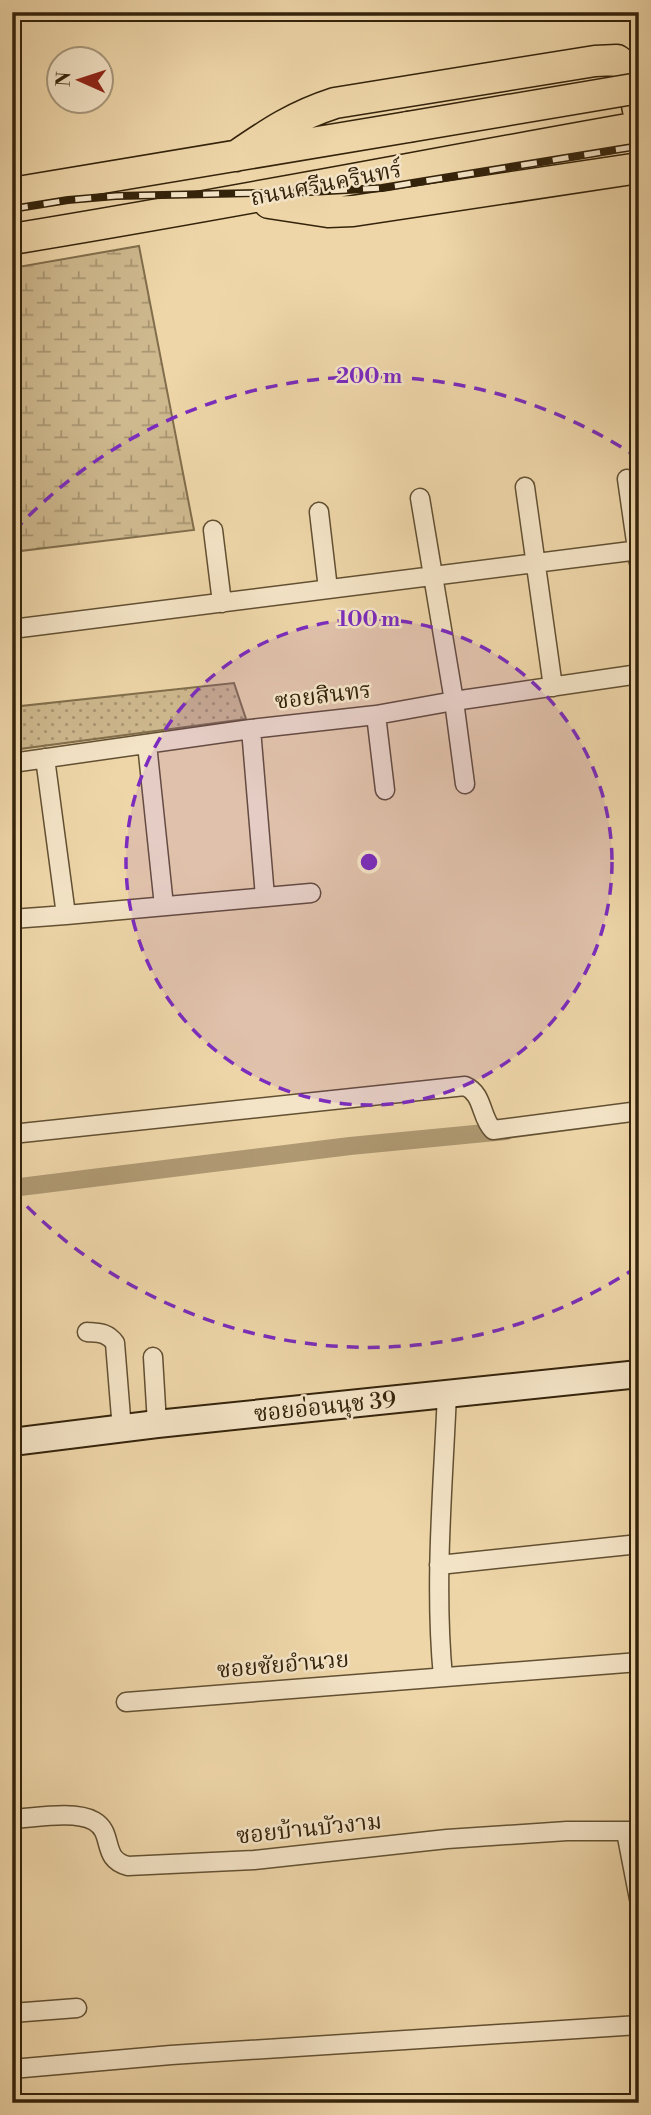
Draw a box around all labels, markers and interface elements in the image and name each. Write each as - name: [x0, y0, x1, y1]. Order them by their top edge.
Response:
- north arrow: [46, 46, 116, 116]
- text: N: [52, 71, 76, 87]
- street label: ถนนศรีนครินทร์: [248, 156, 404, 212]
- text: 200 m: [336, 364, 402, 390]
- text: 100 m: [338, 607, 400, 633]
- street label: ซอยสินทร: [273, 676, 373, 716]
- centre of rings: [357, 850, 381, 874]
- street label: ซอยอ่อนนุช 39: [252, 1386, 398, 1428]
- street label: ซอยชัยอำนวย: [216, 1645, 350, 1685]
- street label: ซอยบ้านบัวงาม: [235, 1807, 383, 1851]

